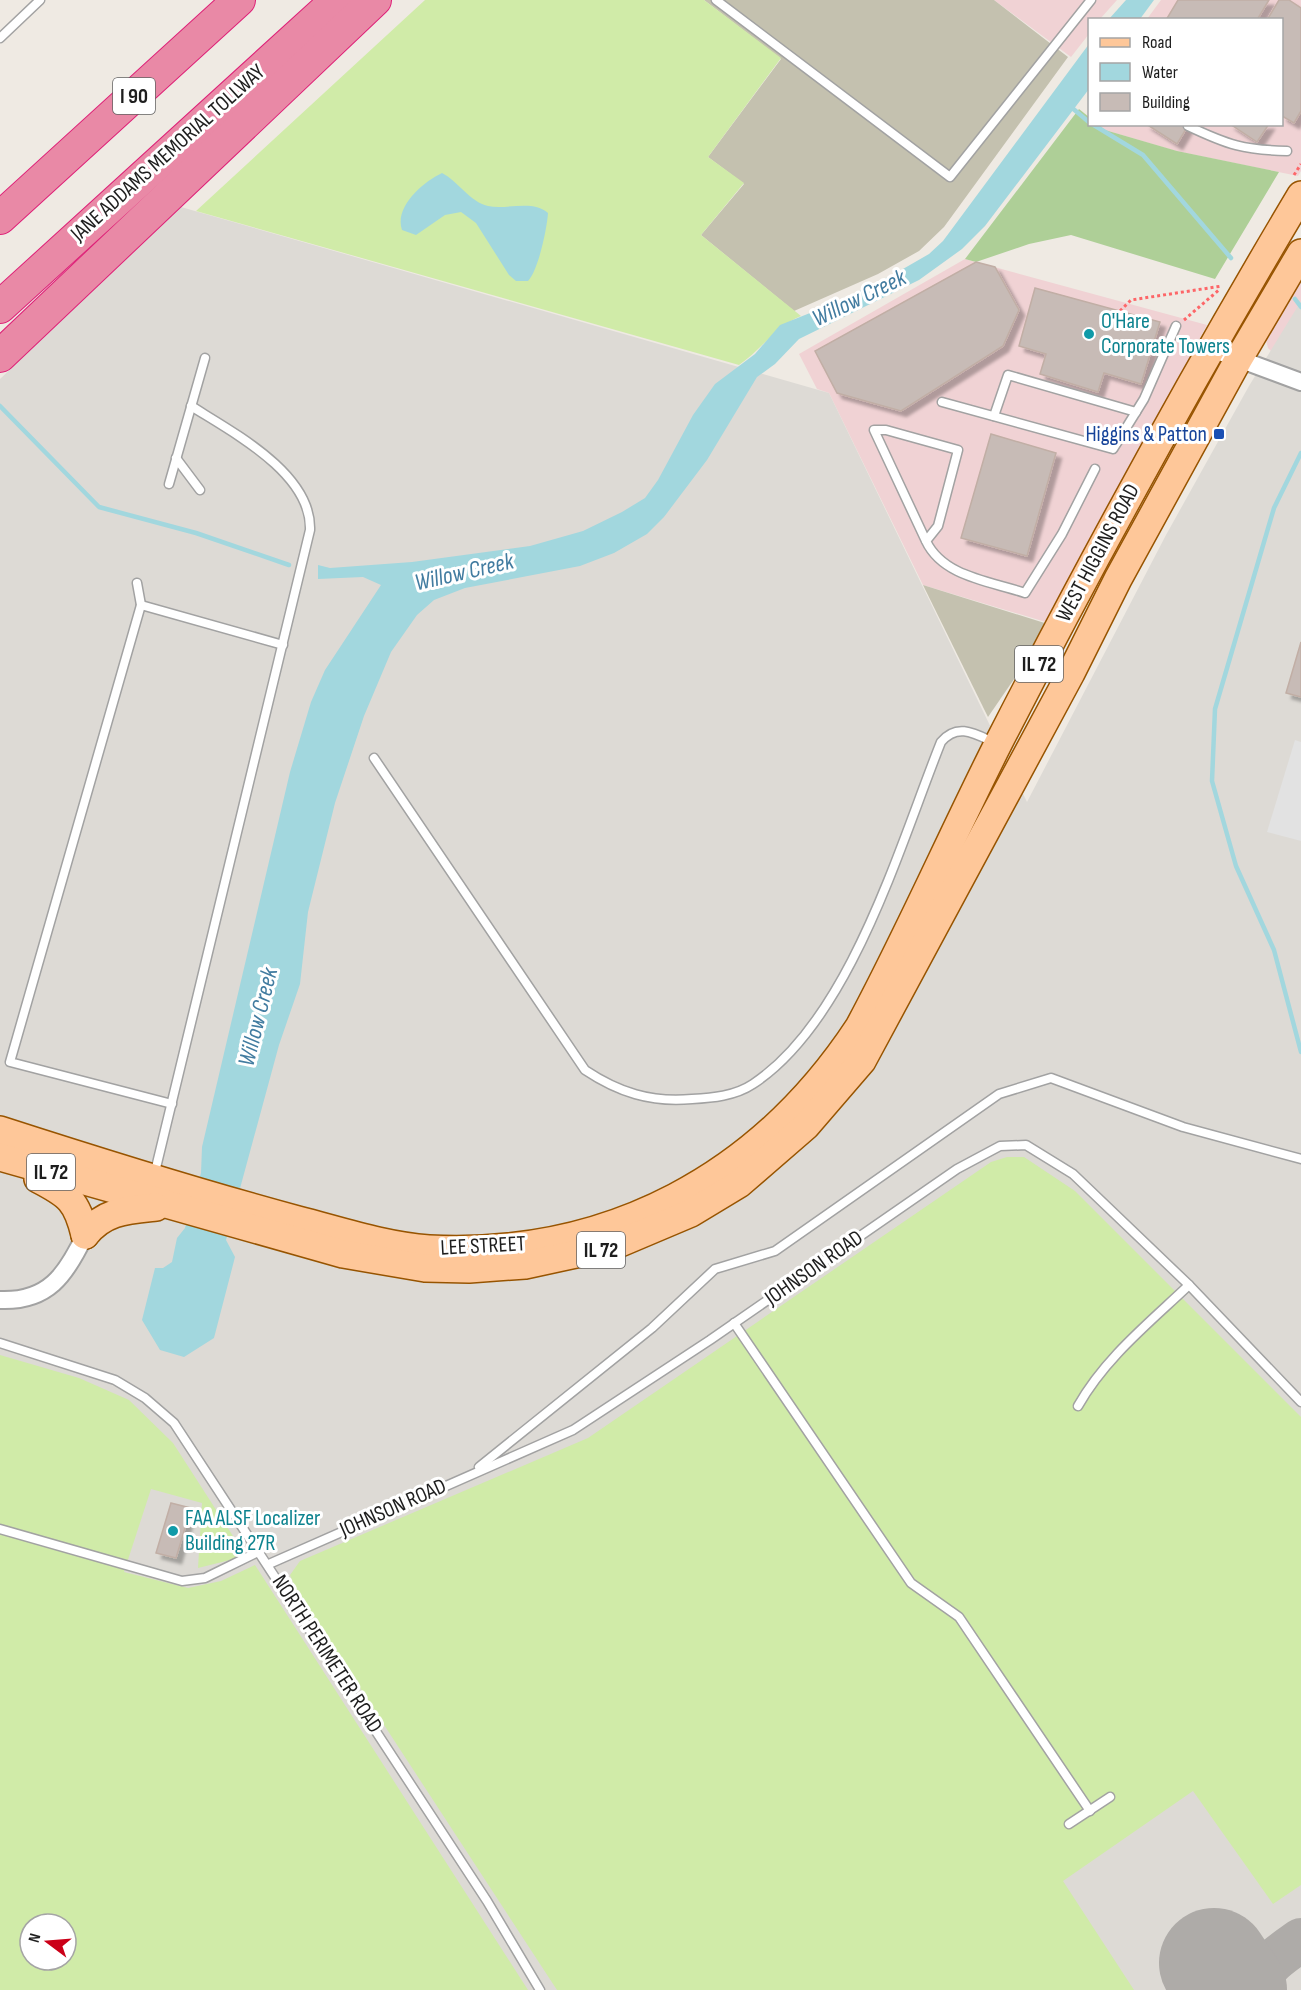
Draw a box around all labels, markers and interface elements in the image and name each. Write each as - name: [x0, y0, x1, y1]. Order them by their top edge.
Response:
- legend: [1088, 18, 1283, 126]
- text: Road: [1142, 32, 1172, 53]
- street label: JANE ADDAMS MEMORIAL TOLLWAY: [65, 59, 271, 248]
- text: Water: [1142, 62, 1178, 83]
- road number: I 90: [113, 78, 155, 114]
- text: Building: [1142, 92, 1190, 113]
- water label: Willow Creek: [807, 262, 911, 333]
- place label: O'Hare Corporate Towers: [1101, 308, 1230, 360]
- marker: O'Hare Corporate Towers: [1082, 327, 1096, 341]
- place label: Higgins & Patton: [1085, 421, 1207, 448]
- marker: Higgins & Patton: [1212, 427, 1226, 441]
- street label: WEST HIGGINS ROAD: [1050, 479, 1146, 627]
- water label: Willow Creek: [412, 546, 517, 597]
- road number: IL 72: [1015, 646, 1063, 682]
- water label: Willow Creek: [232, 964, 284, 1069]
- road number: IL 72: [27, 1154, 75, 1190]
- street label: JOHNSON ROAD: [759, 1224, 868, 1312]
- street label: LEE STREET: [440, 1230, 526, 1262]
- road number: IL 72: [577, 1232, 625, 1268]
- street label: JOHNSON ROAD: [335, 1473, 450, 1544]
- place label: FAA ALSF Localizer Building 27R: [185, 1505, 320, 1557]
- marker: FAA ALSF Localizer Building 27R: [166, 1524, 180, 1538]
- street label: NORTH PERIMETER ROAD: [266, 1570, 388, 1738]
- north arrow: [18, 1912, 78, 1972]
- text: N: [25, 1932, 45, 1945]

